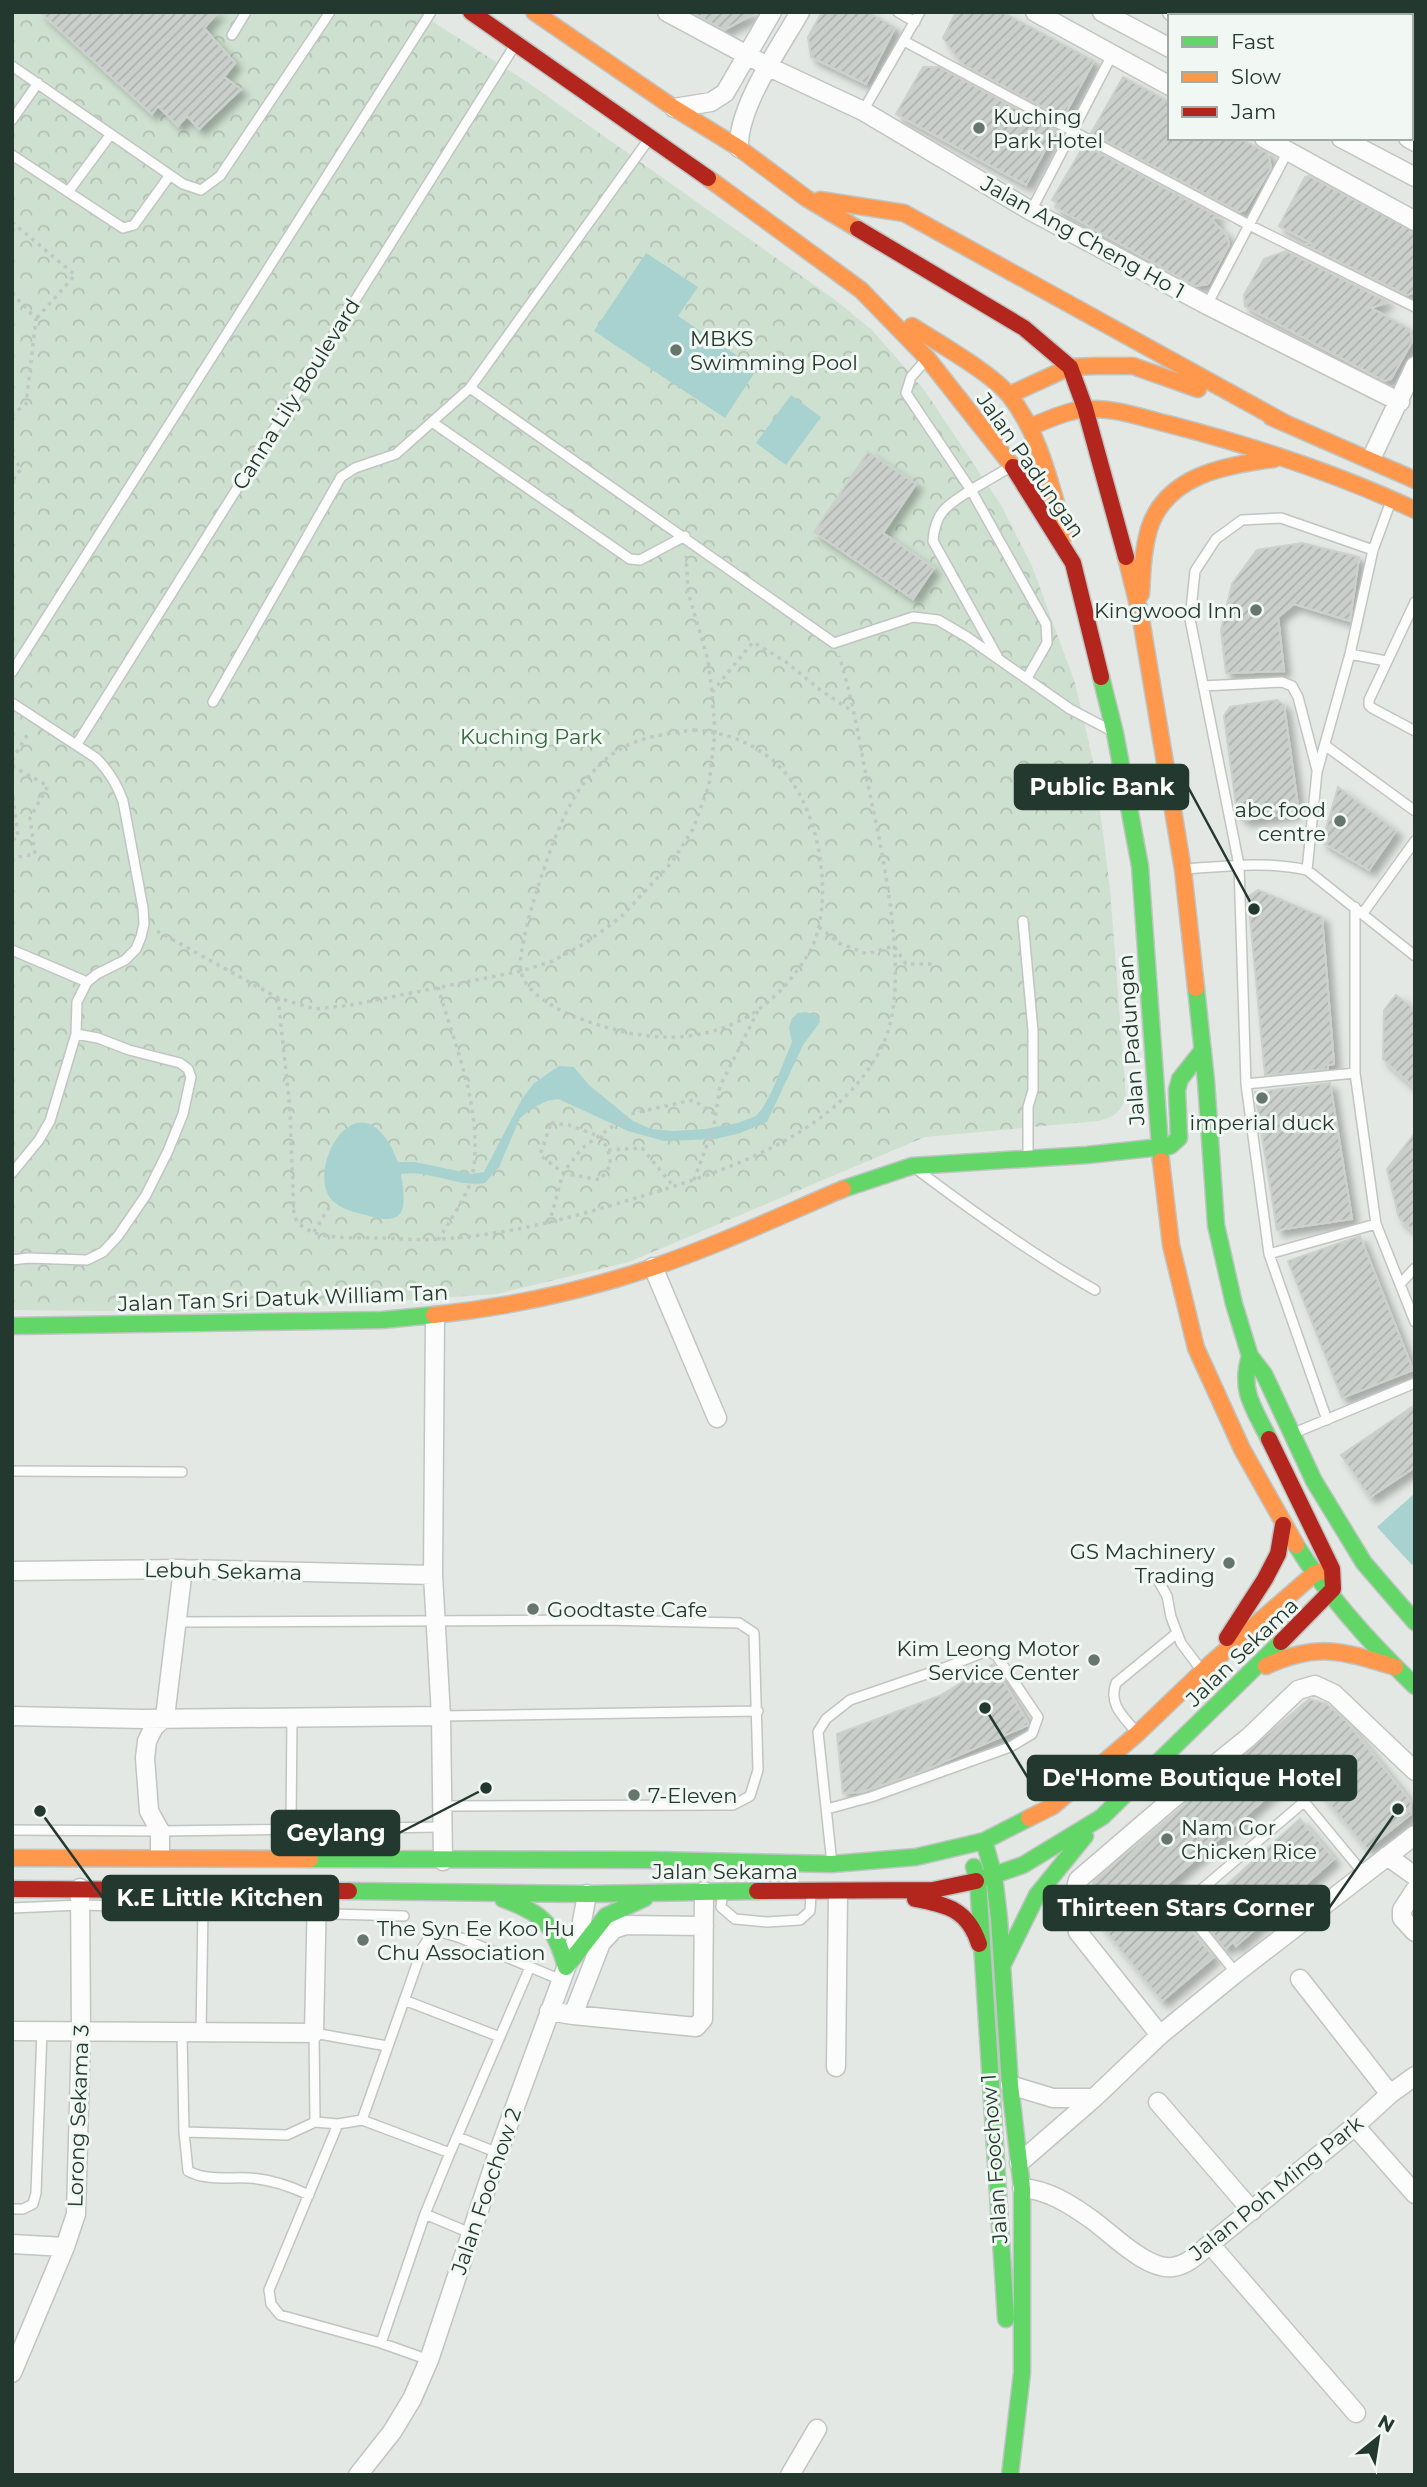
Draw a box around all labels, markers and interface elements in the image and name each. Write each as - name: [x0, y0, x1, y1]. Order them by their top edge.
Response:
- legend: [1168, 14, 1413, 140]
- text: Fast: [1231, 29, 1275, 54]
- text: Slow: [1231, 64, 1281, 89]
- text: Jam: [1230, 99, 1276, 124]
- place label: Kuching Park Hotel: [993, 104, 1103, 153]
- marker: Kuching Park Hotel: [971, 120, 987, 136]
- street label: Jalan Ang Cheng Ho 1: [976, 170, 1189, 303]
- street label: Canna Lily Boulevard: [227, 294, 365, 494]
- place label: MBKS Swimming Pool: [690, 326, 858, 375]
- marker: MBKS Swimming Pool: [668, 342, 684, 358]
- street label: Jalan Padungan: [971, 387, 1090, 542]
- place label: Kingwood Inn: [1094, 598, 1242, 623]
- marker: Kingwood Inn: [1248, 602, 1264, 618]
- park label: Kuching Park: [460, 724, 603, 749]
- callout: Public Bank: [1015, 765, 1188, 809]
- text: Public Bank: [1029, 773, 1176, 801]
- place label: abc food centre: [1235, 797, 1326, 846]
- marker: abc food centre: [1332, 813, 1348, 829]
- street label: Jalan Padungan: [1113, 954, 1150, 1127]
- marker: imperial duck: [1254, 1090, 1270, 1106]
- place label: imperial duck: [1190, 1110, 1335, 1135]
- street label: Jalan Tan Sri Datuk William Tan: [116, 1280, 449, 1316]
- place label: GS Machinery Trading: [1070, 1539, 1216, 1588]
- marker: GS Machinery Trading: [1221, 1555, 1237, 1571]
- street label: Lebuh Sekama: [144, 1557, 302, 1585]
- street label: Jalan Sekama: [1180, 1592, 1303, 1712]
- place label: Goodtaste Cafe: [547, 1597, 707, 1622]
- marker: Goodtaste Cafe: [525, 1601, 541, 1617]
- place label: Kim Leong Motor Service Center: [897, 1636, 1080, 1685]
- marker: Kim Leong Motor Service Center: [1086, 1652, 1102, 1668]
- callout: De'Home Boutique Hotel: [1028, 1756, 1356, 1800]
- text: De'Home Boutique Hotel: [1042, 1764, 1342, 1792]
- place label: 7-Eleven: [648, 1783, 737, 1808]
- marker: 7-Eleven: [626, 1787, 642, 1803]
- callout: Geylang: [272, 1811, 399, 1855]
- place label: Nam Gor Chicken Rice: [1181, 1815, 1317, 1864]
- text: Geylang: [286, 1819, 386, 1847]
- marker: Nam Gor Chicken Rice: [1159, 1831, 1175, 1847]
- street label: Jalan Sekama: [651, 1859, 798, 1884]
- callout: K.E Little Kitchen: [103, 1876, 338, 1920]
- text: K.E Little Kitchen: [117, 1884, 323, 1912]
- callout: Thirteen Stars Corner: [1044, 1886, 1329, 1930]
- text: Thirteen Stars Corner: [1058, 1894, 1315, 1922]
- place label: The Syn Ee Koo Hu Chu Association: [377, 1916, 575, 1965]
- marker: The Syn Ee Koo Hu Chu Association: [355, 1932, 371, 1948]
- street label: Lorong Sekama 3: [62, 2024, 94, 2208]
- street label: Jalan Foochow 1: [976, 2073, 1012, 2246]
- street label: Jalan Foochow 2: [445, 2104, 526, 2279]
- street label: Jalan Poh Ming Park: [1183, 2110, 1368, 2266]
- north arrow: [1343, 2403, 1413, 2473]
- text: N: [1374, 2410, 1399, 2438]

